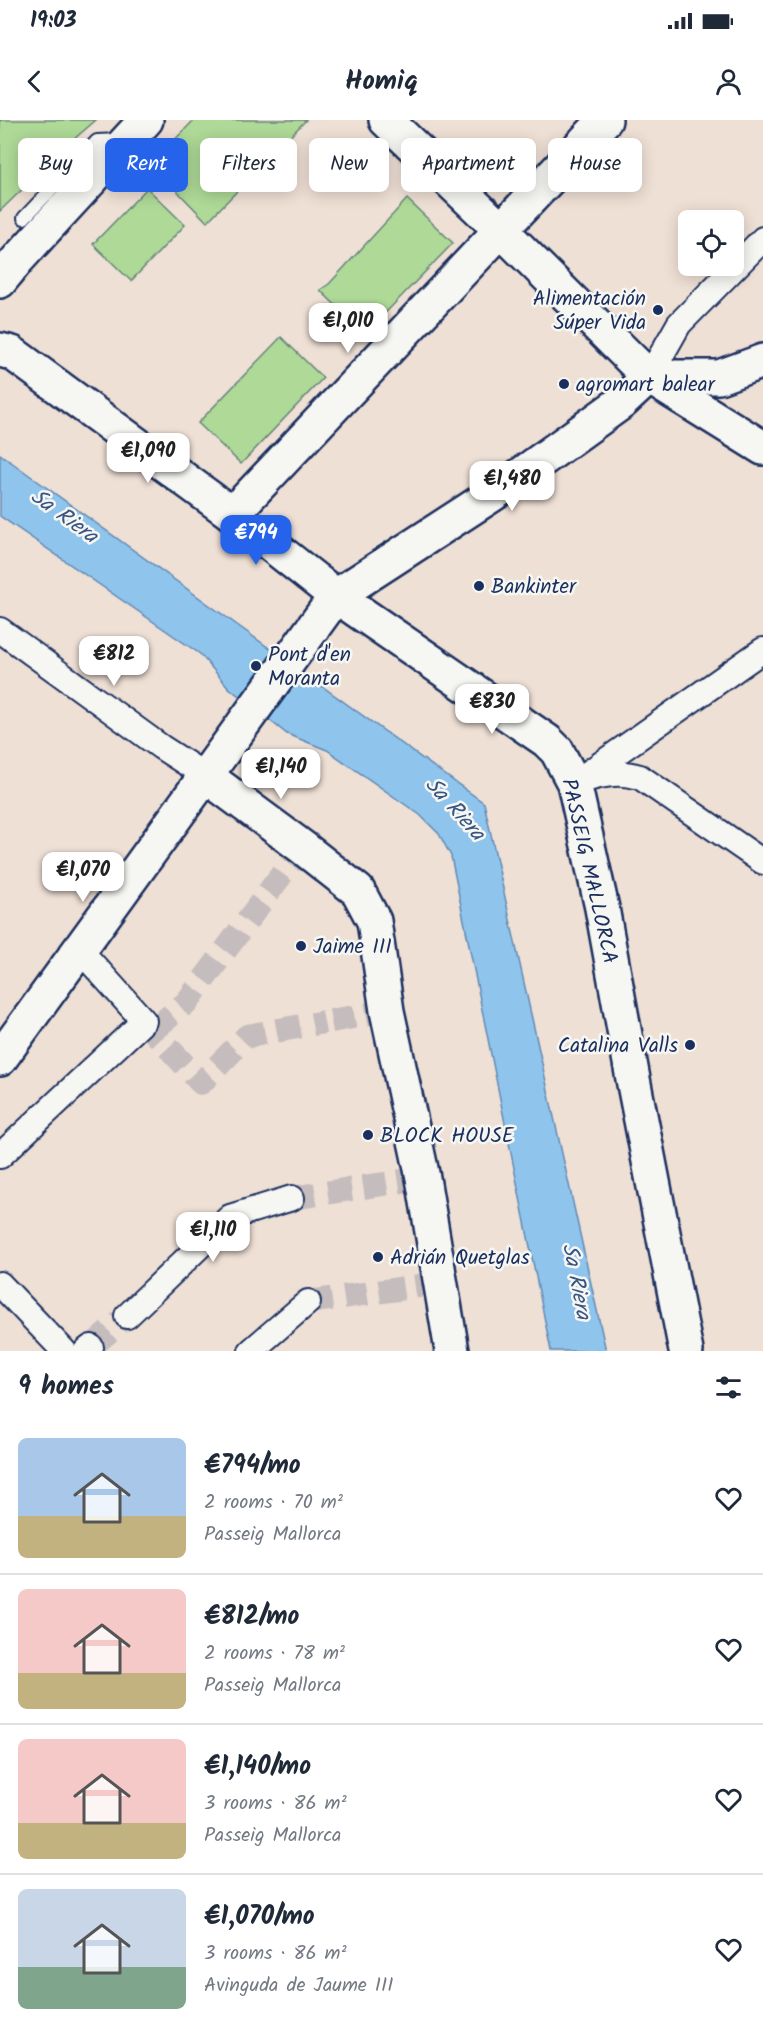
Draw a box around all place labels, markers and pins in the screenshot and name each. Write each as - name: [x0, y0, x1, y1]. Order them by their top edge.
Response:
- place label: Alimentación Súper Vida: [533, 283, 646, 340]
- pin: €1,010: [299, 303, 397, 354]
- marker: Alimentación Súper Vida: [651, 303, 665, 317]
- place label: agromart balear: [576, 369, 716, 402]
- marker: agromart balear: [557, 377, 571, 391]
- pin: €1,090: [99, 433, 197, 484]
- pin: €1,480: [463, 461, 561, 512]
- pin: €794: [220, 515, 292, 566]
- place label: Bankinter: [491, 571, 577, 604]
- marker: Bankinter: [472, 579, 486, 593]
- pin: €812: [78, 636, 150, 687]
- place label: Pont d'en Moranta: [268, 639, 351, 696]
- marker: Pont d'en Moranta: [249, 659, 263, 673]
- pin: €830: [456, 684, 528, 735]
- pin: €1,140: [232, 749, 330, 800]
- pin: €1,070: [34, 852, 132, 903]
- place label: Jaime III: [313, 931, 392, 964]
- marker: Jaime III: [294, 939, 308, 953]
- place label: Catalina Valls: [558, 1030, 678, 1063]
- marker: Catalina Valls: [683, 1038, 697, 1052]
- place label: BLOCK HOUSE: [380, 1120, 515, 1153]
- marker: BLOCK HOUSE: [361, 1128, 375, 1142]
- pin: €1,110: [164, 1212, 262, 1263]
- place label: Adrián Quetglas: [390, 1242, 530, 1275]
- marker: Adrián Quetglas: [371, 1250, 385, 1264]

